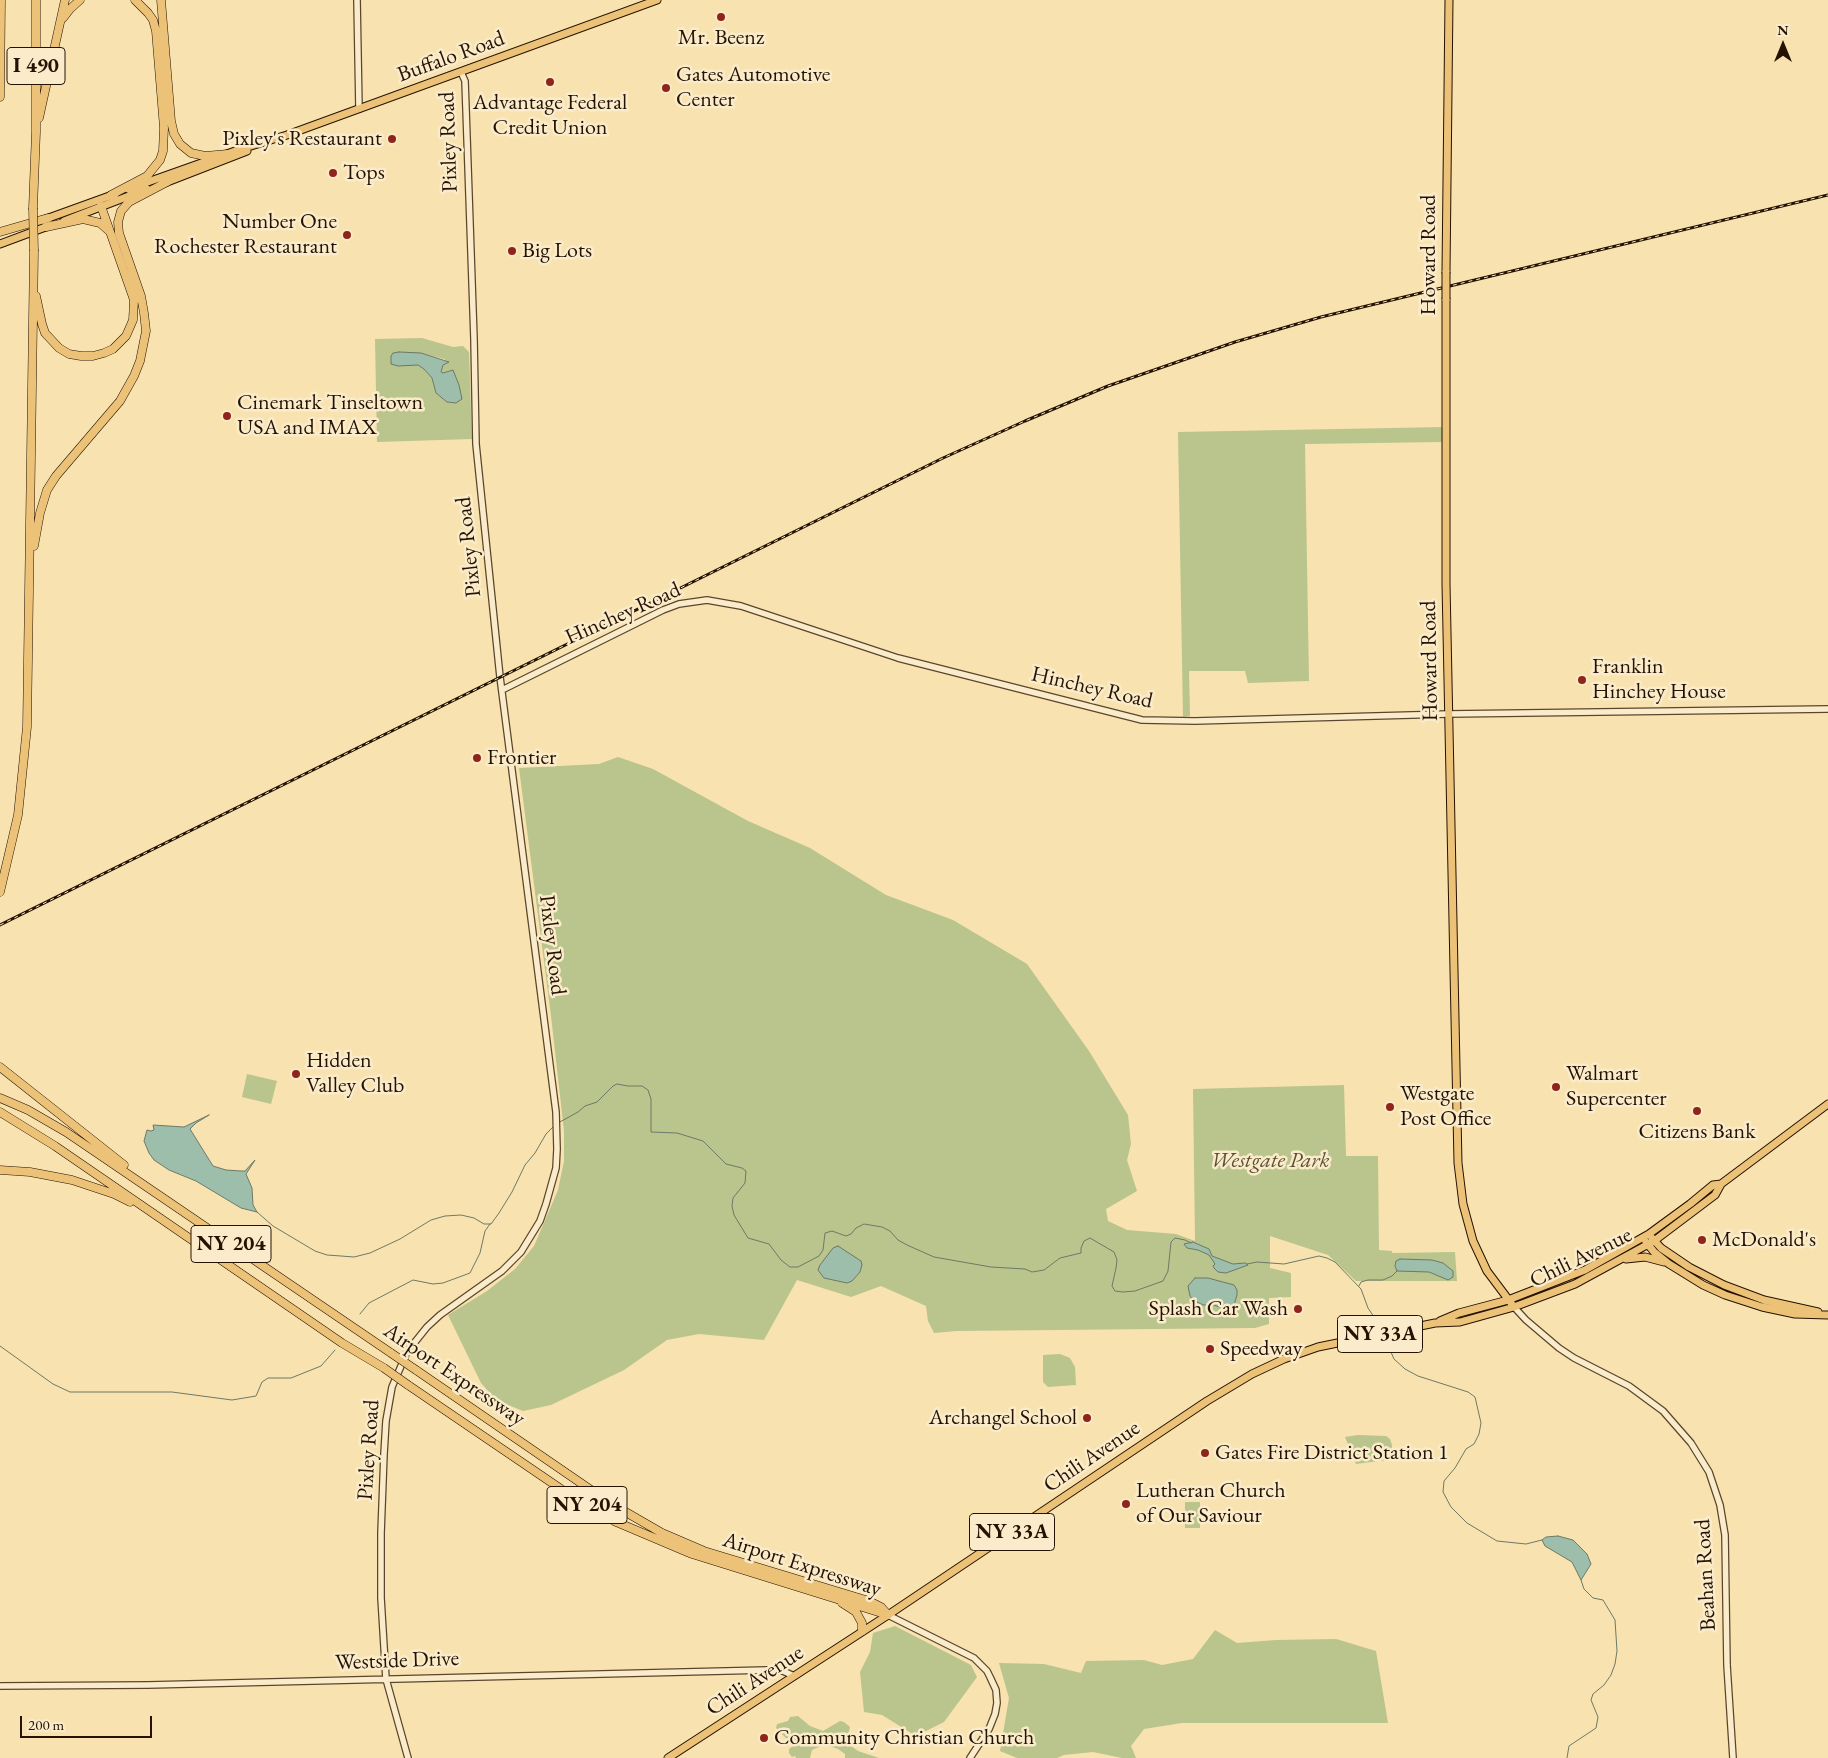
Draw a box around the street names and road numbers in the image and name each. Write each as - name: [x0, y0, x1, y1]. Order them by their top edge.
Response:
- street label: Buffalo Road: [394, 25, 508, 89]
- road number: I 490: [7, 48, 65, 84]
- street label: Pixley Road: [434, 91, 464, 193]
- street label: Howard Road: [1416, 195, 1442, 315]
- street label: Pixley Road: [451, 495, 487, 599]
- street label: Hinchey Road: [561, 577, 685, 651]
- street label: Howard Road: [1416, 600, 1444, 722]
- street label: Hinchey Road: [1029, 661, 1155, 715]
- street label: Pixley Road: [533, 893, 571, 997]
- street label: Chili Avenue: [1526, 1222, 1636, 1294]
- road number: NY 204: [191, 1226, 271, 1262]
- road number: NY 33A: [1338, 1316, 1422, 1352]
- street label: Airport Expressway: [378, 1318, 530, 1432]
- street label: Pixley Road: [352, 1399, 386, 1501]
- street label: Chili Avenue: [1039, 1415, 1145, 1499]
- road number: NY 204: [547, 1486, 627, 1524]
- road number: NY 33A: [970, 1514, 1054, 1550]
- street label: Beahan Road: [1690, 1518, 1722, 1632]
- street label: Airport Expressway: [719, 1527, 885, 1603]
- street label: Chili Avenue: [701, 1640, 809, 1722]
- street label: Westside Drive: [335, 1646, 459, 1676]

